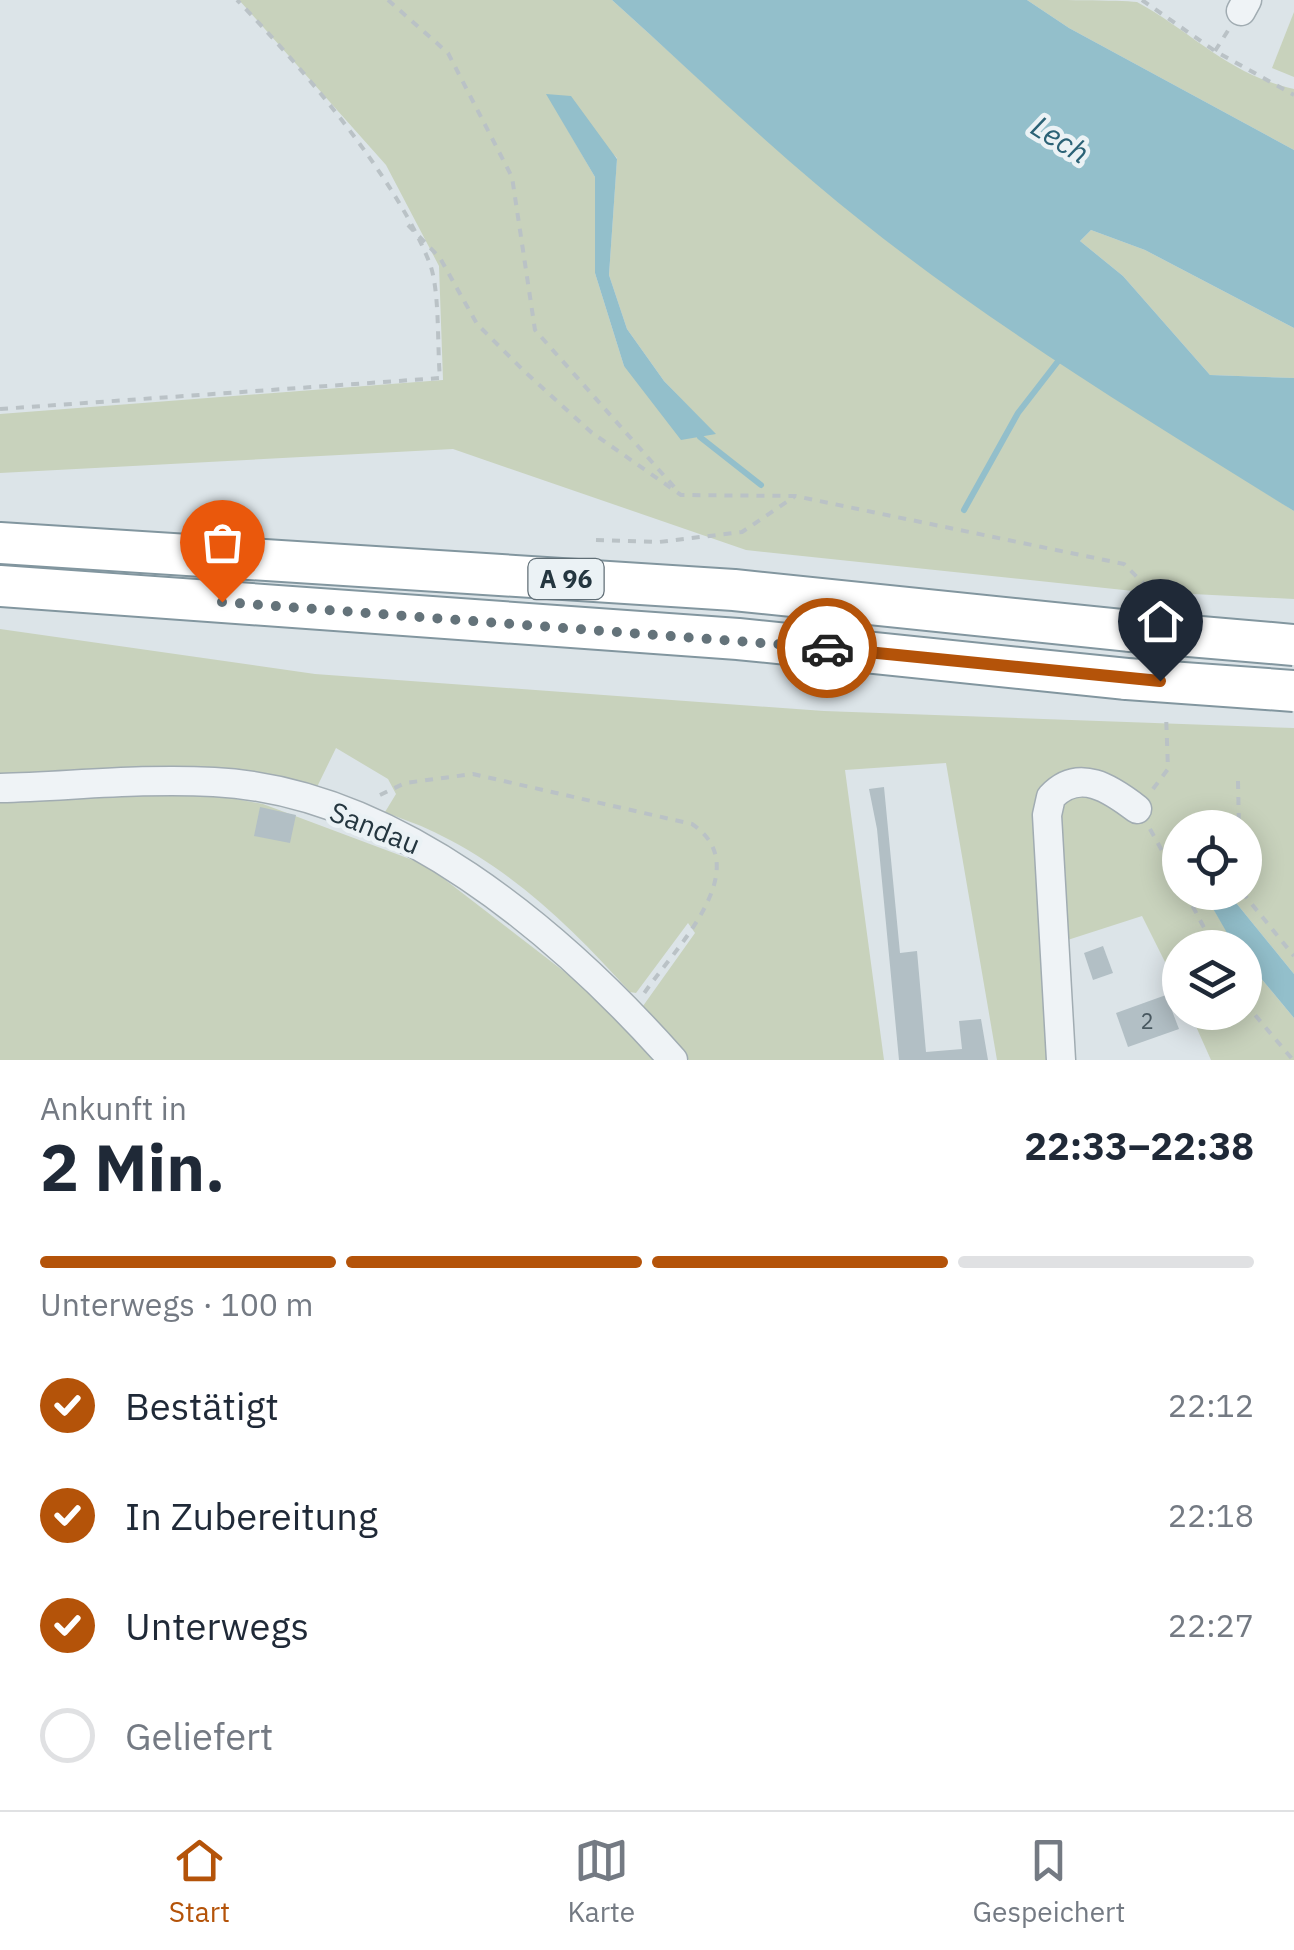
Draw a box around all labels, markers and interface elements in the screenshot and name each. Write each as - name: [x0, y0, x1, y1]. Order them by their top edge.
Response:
- water label: Lech: [1025, 106, 1097, 171]
- pin: [180, 500, 265, 603]
- icon: bag: [195, 515, 250, 570]
- road number: A 96: [528, 559, 604, 599]
- pin: [1118, 579, 1203, 682]
- icon: home: [1133, 594, 1188, 649]
- courier: [777, 598, 877, 698]
- icon: car: [800, 621, 855, 676]
- street label: Sandau: [325, 793, 426, 862]
- map controls: [1162, 810, 1262, 1030]
- button: locate: [1162, 810, 1262, 910]
- button: layers: [1162, 930, 1262, 1030]
- house number: 2: [1140, 1006, 1154, 1035]
- text: Ankunft in: [40, 1087, 187, 1129]
- text: 22:33–22:38: [1024, 1121, 1254, 1170]
- text: 2 Min.: [40, 1124, 225, 1209]
- text: Unterwegs · 100 m: [40, 1283, 314, 1325]
- icon: check: [40, 1378, 95, 1433]
- text: Bestätigt: [125, 1381, 279, 1430]
- text: 22:12: [1168, 1384, 1254, 1426]
- icon: check: [40, 1488, 95, 1543]
- text: In Zubereitung: [125, 1491, 378, 1540]
- text: 22:18: [1168, 1494, 1254, 1536]
- icon: check: [40, 1598, 95, 1653]
- text: Unterwegs: [125, 1601, 309, 1650]
- text: 22:27: [1168, 1604, 1254, 1646]
- text: Geliefert: [125, 1711, 273, 1760]
- tab: Start: [169, 1833, 230, 1930]
- tab: Karte: [567, 1833, 635, 1930]
- tab: Gespeichert: [973, 1833, 1125, 1930]

